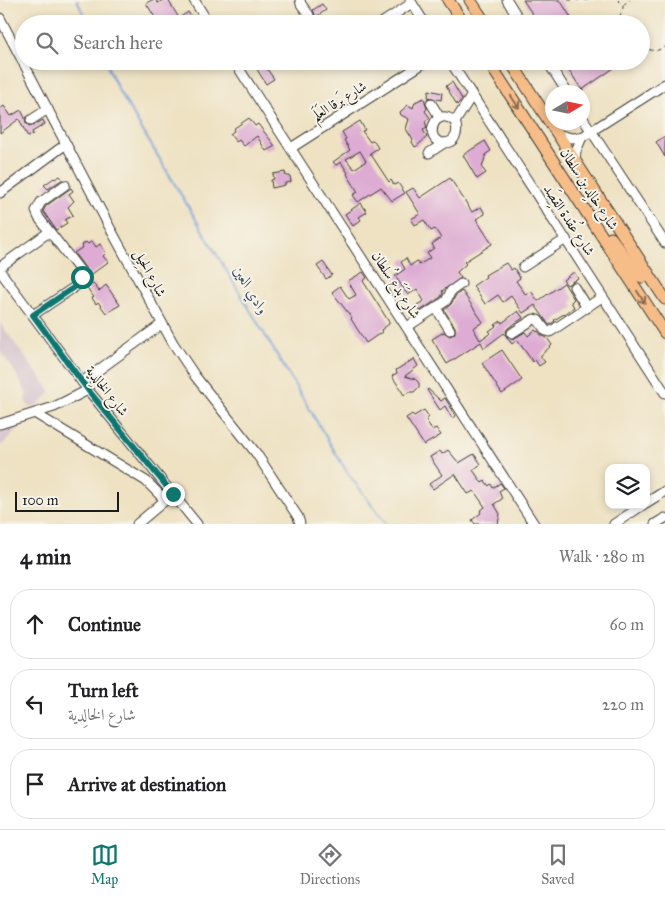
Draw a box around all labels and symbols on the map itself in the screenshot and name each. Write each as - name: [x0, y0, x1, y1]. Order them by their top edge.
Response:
- street label: شارع بَرقا العَلَم: [307, 76, 373, 130]
- north arrow: [545, 85, 590, 130]
- one-way arrow: [510, 95, 520, 109]
- street label: شارع خالِد بن سلطان: [554, 145, 622, 235]
- street label: شارع عُقدة القِصَد: [537, 179, 602, 260]
- street label: شارع الحِيل: [128, 246, 170, 301]
- street label: شارع بَدَع سُلطان: [365, 246, 427, 323]
- water label: وادي العين: [227, 262, 272, 319]
- route start: [71, 266, 94, 289]
- one-way arrow: [636, 290, 647, 304]
- street label: شارع الخالِدية: [80, 362, 132, 421]
- route end: [162, 483, 185, 506]
- scale bar: [15, 489, 119, 512]

